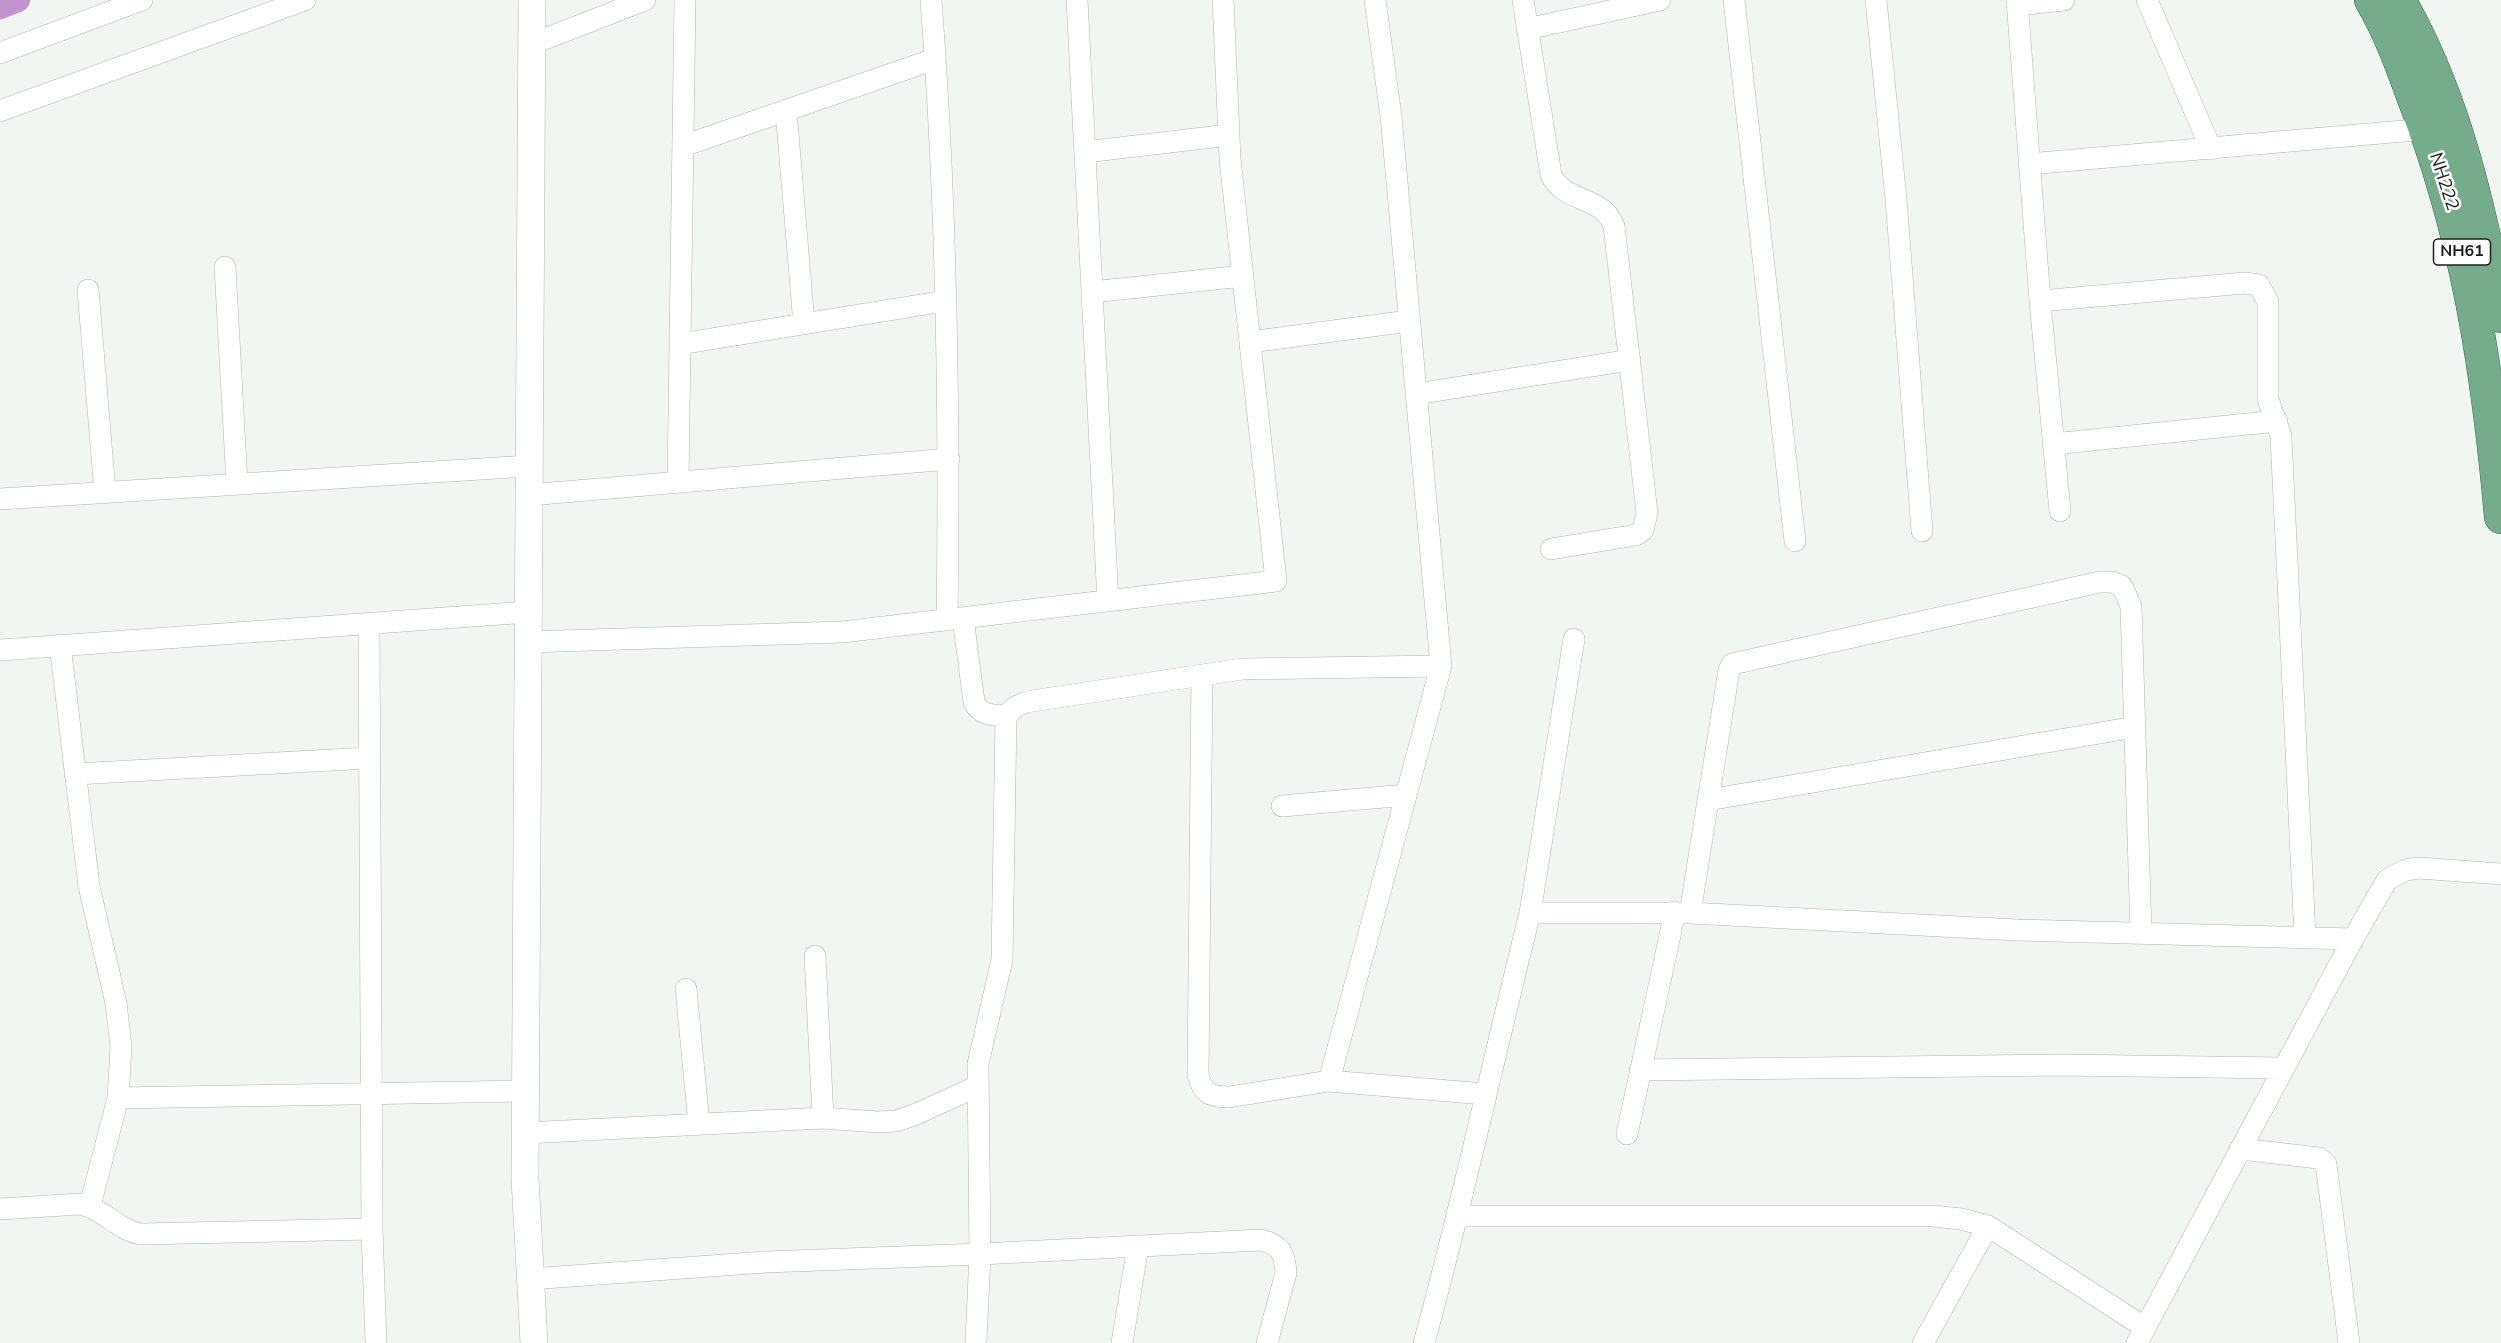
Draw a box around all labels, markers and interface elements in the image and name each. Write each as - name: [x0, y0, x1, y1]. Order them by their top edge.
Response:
- street label: NH222: [2424, 150, 2462, 214]
- road number: NH61: [2434, 239, 2490, 265]

